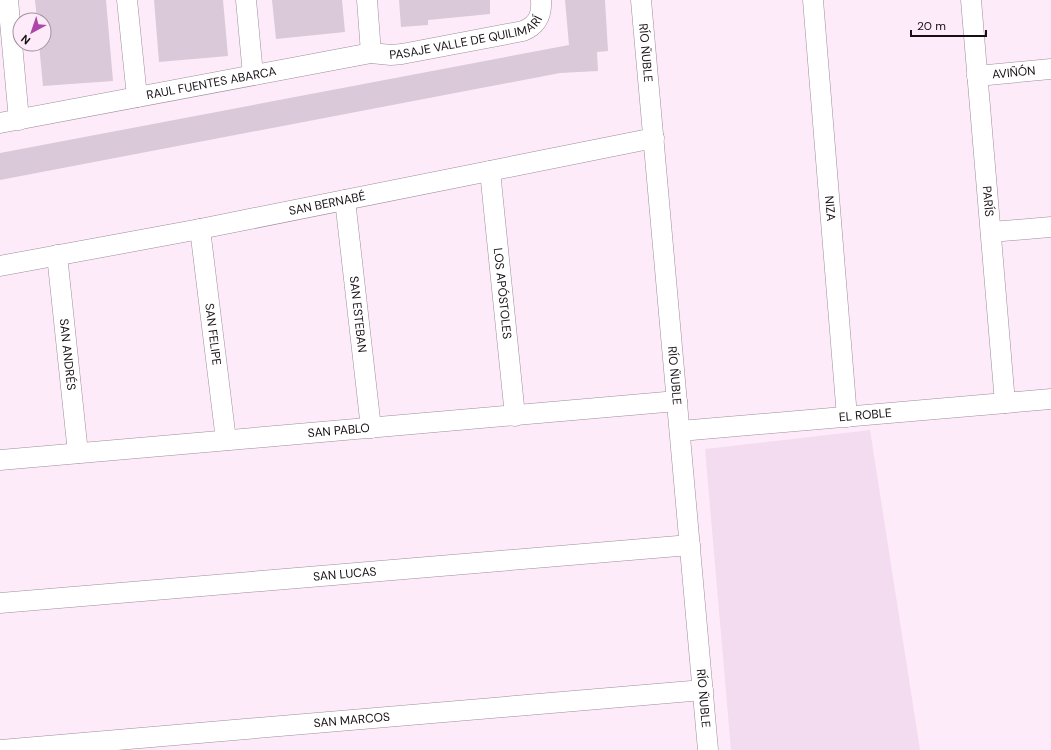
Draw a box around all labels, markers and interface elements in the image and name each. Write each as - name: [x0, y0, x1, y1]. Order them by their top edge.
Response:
- north arrow: [12, 12, 52, 52]
- scale bar: [911, 12, 986, 38]
- street label: PASAJE VALLE DE QUILIMARÍ: [389, 13, 546, 63]
- text: 20 m: [917, 18, 946, 34]
- street label: RÍO ÑUBLE: [635, 23, 656, 83]
- text: N: [18, 32, 33, 48]
- street label: RAUL FUENTES ABARCA: [145, 63, 278, 103]
- street label: AVIÑÓN: [991, 63, 1036, 83]
- street label: PARÍS: [979, 185, 997, 217]
- street label: SAN BERNABÉ: [287, 188, 367, 219]
- street label: NIZA: [821, 195, 839, 222]
- street label: LOS APÓSTOLES: [490, 247, 515, 340]
- street label: SAN ESTEBAN: [346, 275, 370, 353]
- street label: SAN FELIPE: [201, 302, 225, 366]
- street label: SAN ANDRÉS: [56, 318, 79, 391]
- street label: RÍO ÑUBLE: [664, 345, 685, 406]
- street label: EL ROBLE: [838, 405, 893, 425]
- street label: SAN PABLO: [307, 420, 370, 441]
- street label: SAN LUCAS: [312, 563, 377, 585]
- street label: RÍO ÑUBLE: [693, 668, 714, 729]
- street label: SAN MARCOS: [313, 709, 391, 731]

